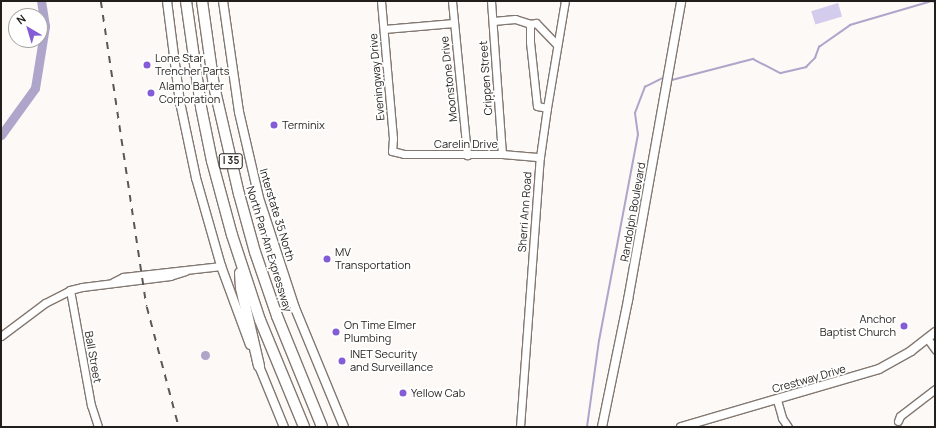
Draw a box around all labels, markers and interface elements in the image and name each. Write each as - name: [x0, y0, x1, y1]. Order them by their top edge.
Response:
- north arrow: [8, 8, 48, 48]
- text: N: [13, 11, 29, 27]
- street label: Eveningway Drive: [367, 33, 387, 121]
- street label: Moonstone Drive: [438, 35, 460, 123]
- street label: Crippen Street: [477, 40, 495, 116]
- place label: Lone Star Trencher Parts: [155, 52, 229, 78]
- marker: Lone Star Trencher Parts: [142, 60, 152, 70]
- place label: Alamo Barter Corporation: [159, 80, 224, 106]
- marker: Alamo Barter Corporation: [146, 88, 156, 98]
- place label: Terminix: [282, 118, 325, 132]
- marker: Terminix: [269, 120, 279, 130]
- street label: Carelin Drive: [434, 137, 498, 151]
- road number: I 35: [218, 153, 244, 169]
- street label: Randolph Boulevard: [618, 161, 648, 263]
- street label: Interstate 35 North: [257, 167, 297, 263]
- street label: Sherri Ann Road: [516, 171, 534, 253]
- street label: North Pan Am Expressway: [244, 185, 294, 313]
- place label: MV Transportation: [335, 246, 411, 272]
- marker: MV Transportation: [322, 254, 332, 264]
- place label: Anchor Baptist Church: [820, 313, 896, 339]
- place label: On Time Elmer Plumbing: [344, 319, 416, 345]
- marker: Anchor Baptist Church: [899, 321, 909, 331]
- marker: On Time Elmer Plumbing: [331, 327, 341, 337]
- street label: Ball Street: [82, 330, 104, 384]
- place label: INET Security and Surveillance: [350, 348, 433, 374]
- marker: INET Security and Surveillance: [337, 356, 347, 366]
- street label: Crestway Drive: [771, 362, 847, 396]
- place label: Yellow Cab: [411, 386, 465, 400]
- marker: Yellow Cab: [398, 388, 408, 398]

